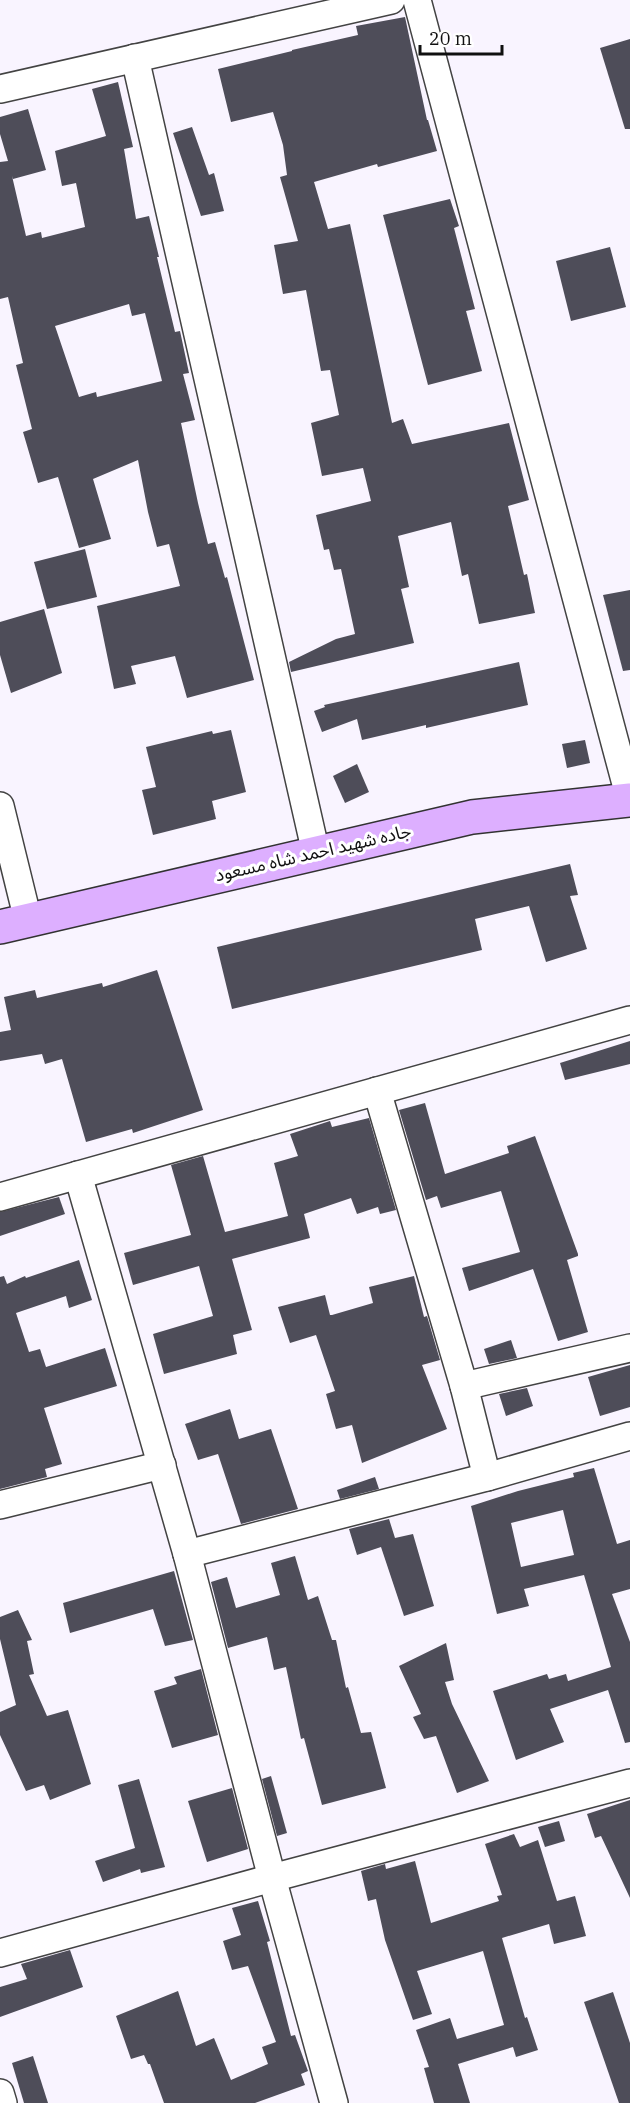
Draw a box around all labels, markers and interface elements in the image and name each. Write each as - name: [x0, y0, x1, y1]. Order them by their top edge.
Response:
- scale bar: [420, 18, 502, 56]
- text: 20 m: [429, 27, 472, 50]
- street label: جاده شهيد احمد شاه مسعود: [213, 819, 413, 886]

